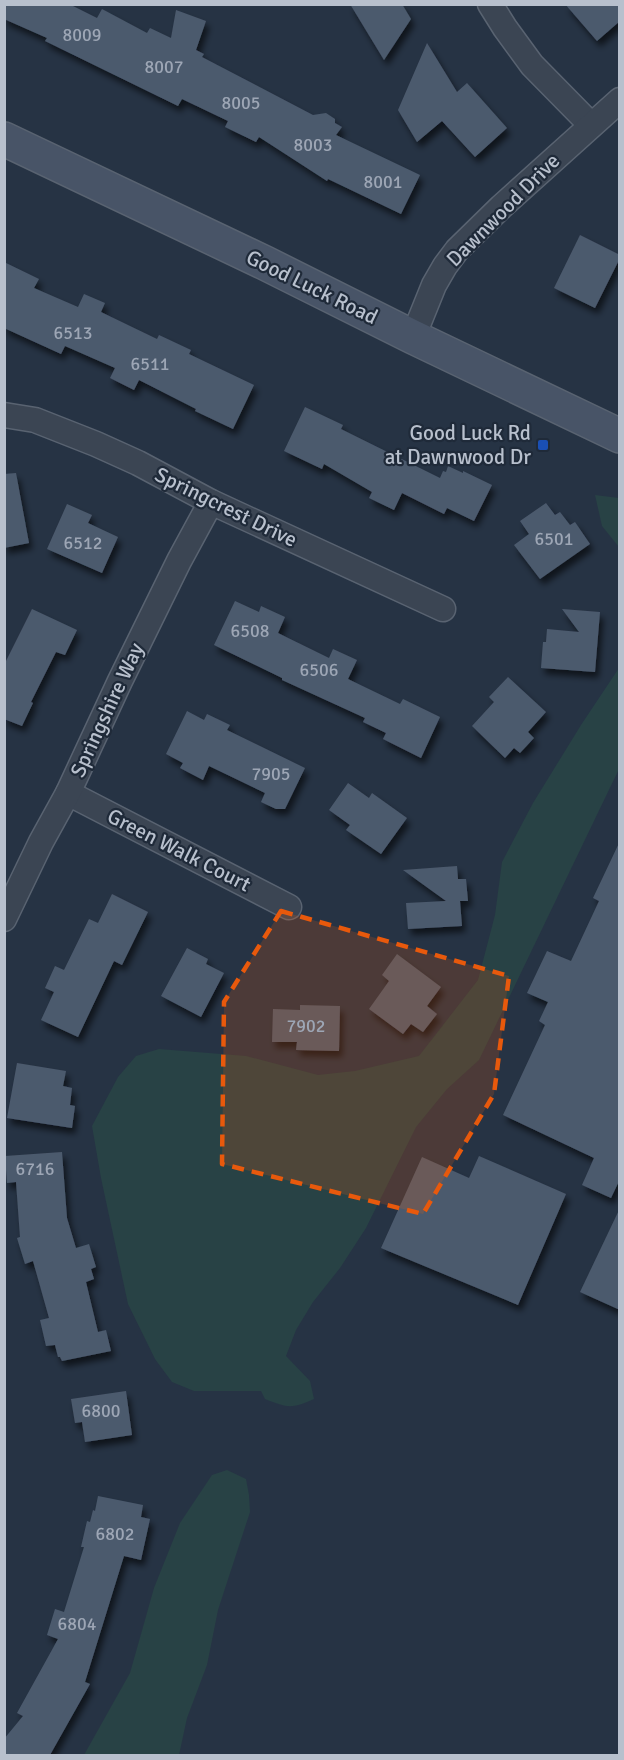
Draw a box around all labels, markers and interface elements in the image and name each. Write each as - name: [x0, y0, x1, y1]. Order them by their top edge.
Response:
- house number: 8009: [63, 24, 101, 46]
- house number: 8007: [145, 56, 183, 78]
- house number: 8005: [222, 92, 260, 114]
- house number: 8003: [294, 134, 332, 156]
- street label: Dawnwood Drive: [441, 148, 565, 272]
- house number: 8001: [364, 171, 402, 193]
- street label: Good Luck Road: [242, 244, 382, 330]
- house number: 6513: [54, 322, 92, 344]
- house number: 6511: [131, 353, 169, 375]
- place label: Good Luck Rd at Dawnwood Dr: [385, 420, 531, 470]
- marker: Good Luck Rd at Dawnwood Dr: [536, 438, 550, 452]
- street label: Springcrest Drive: [151, 461, 301, 553]
- house number: 6501: [535, 528, 573, 550]
- house number: 6512: [64, 532, 102, 554]
- house number: 6508: [231, 620, 269, 642]
- street label: Springshire Way: [65, 639, 150, 781]
- house number: 6506: [300, 659, 338, 681]
- house number: 7905: [252, 763, 290, 785]
- street label: Green Walk Court: [103, 803, 255, 897]
- house number: 7902: [287, 1015, 325, 1037]
- house number: 6716: [16, 1158, 54, 1180]
- house number: 6800: [82, 1400, 120, 1422]
- house number: 6802: [96, 1523, 134, 1545]
- house number: 6804: [58, 1613, 97, 1635]

